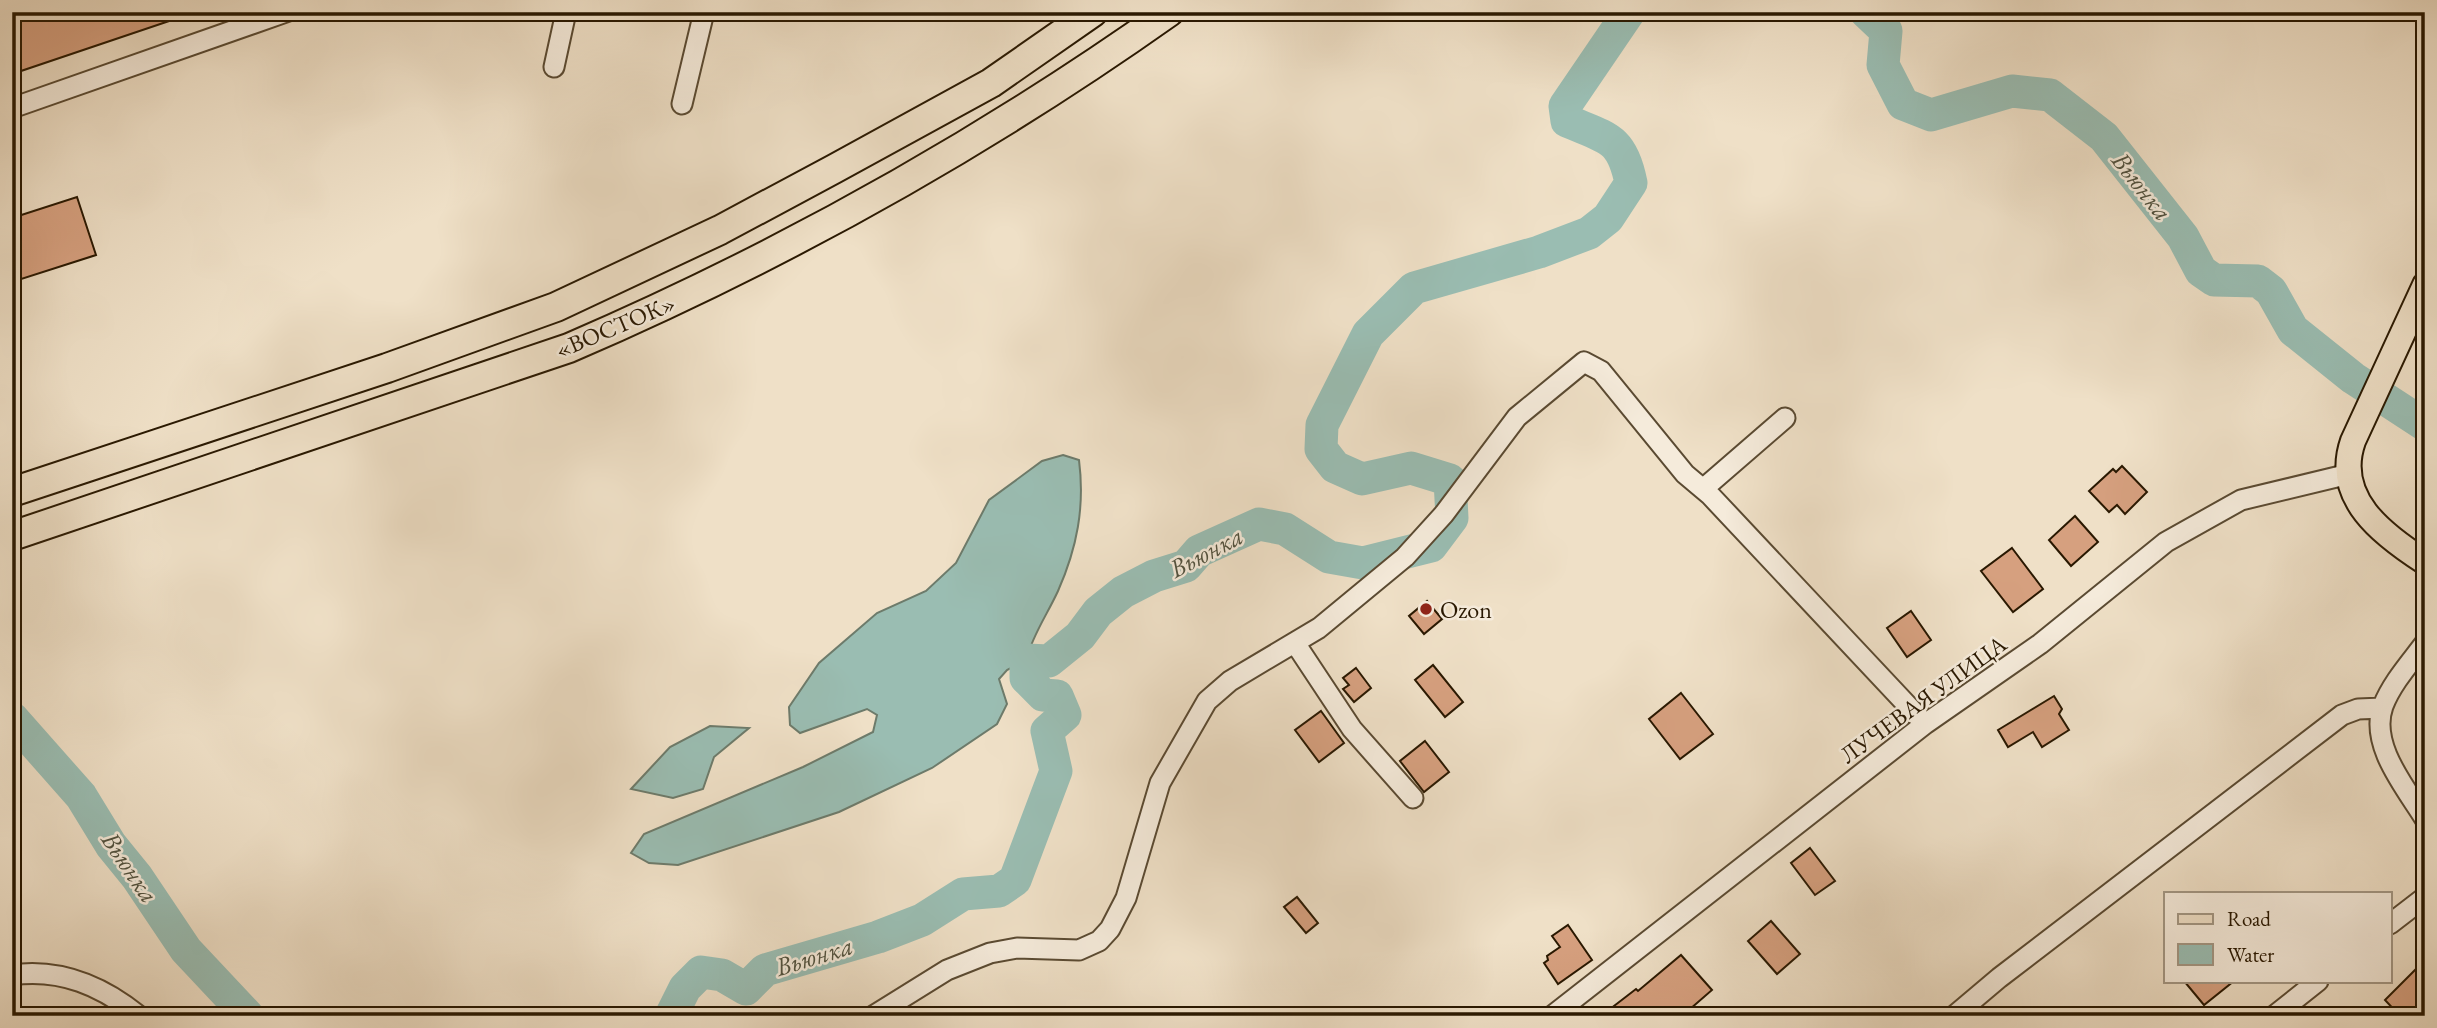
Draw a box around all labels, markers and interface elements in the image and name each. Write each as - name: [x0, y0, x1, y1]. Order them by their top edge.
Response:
- water label: Вьюнка: [2104, 144, 2180, 228]
- street label: «ВОСТОК»: [550, 287, 680, 365]
- water label: Вьюнка: [1162, 518, 1249, 586]
- place label: Ozon: [1440, 594, 1492, 625]
- marker: Ozon: [1418, 601, 1434, 617]
- street label: ЛУЧЕВАЯ УЛИЦА: [1833, 628, 2013, 770]
- water label: Вьюнка: [93, 824, 166, 909]
- legend: [2164, 892, 2392, 982]
- text: Road: [2227, 905, 2271, 932]
- water label: Вьюнка: [770, 928, 857, 984]
- text: Water: [2227, 941, 2274, 968]

